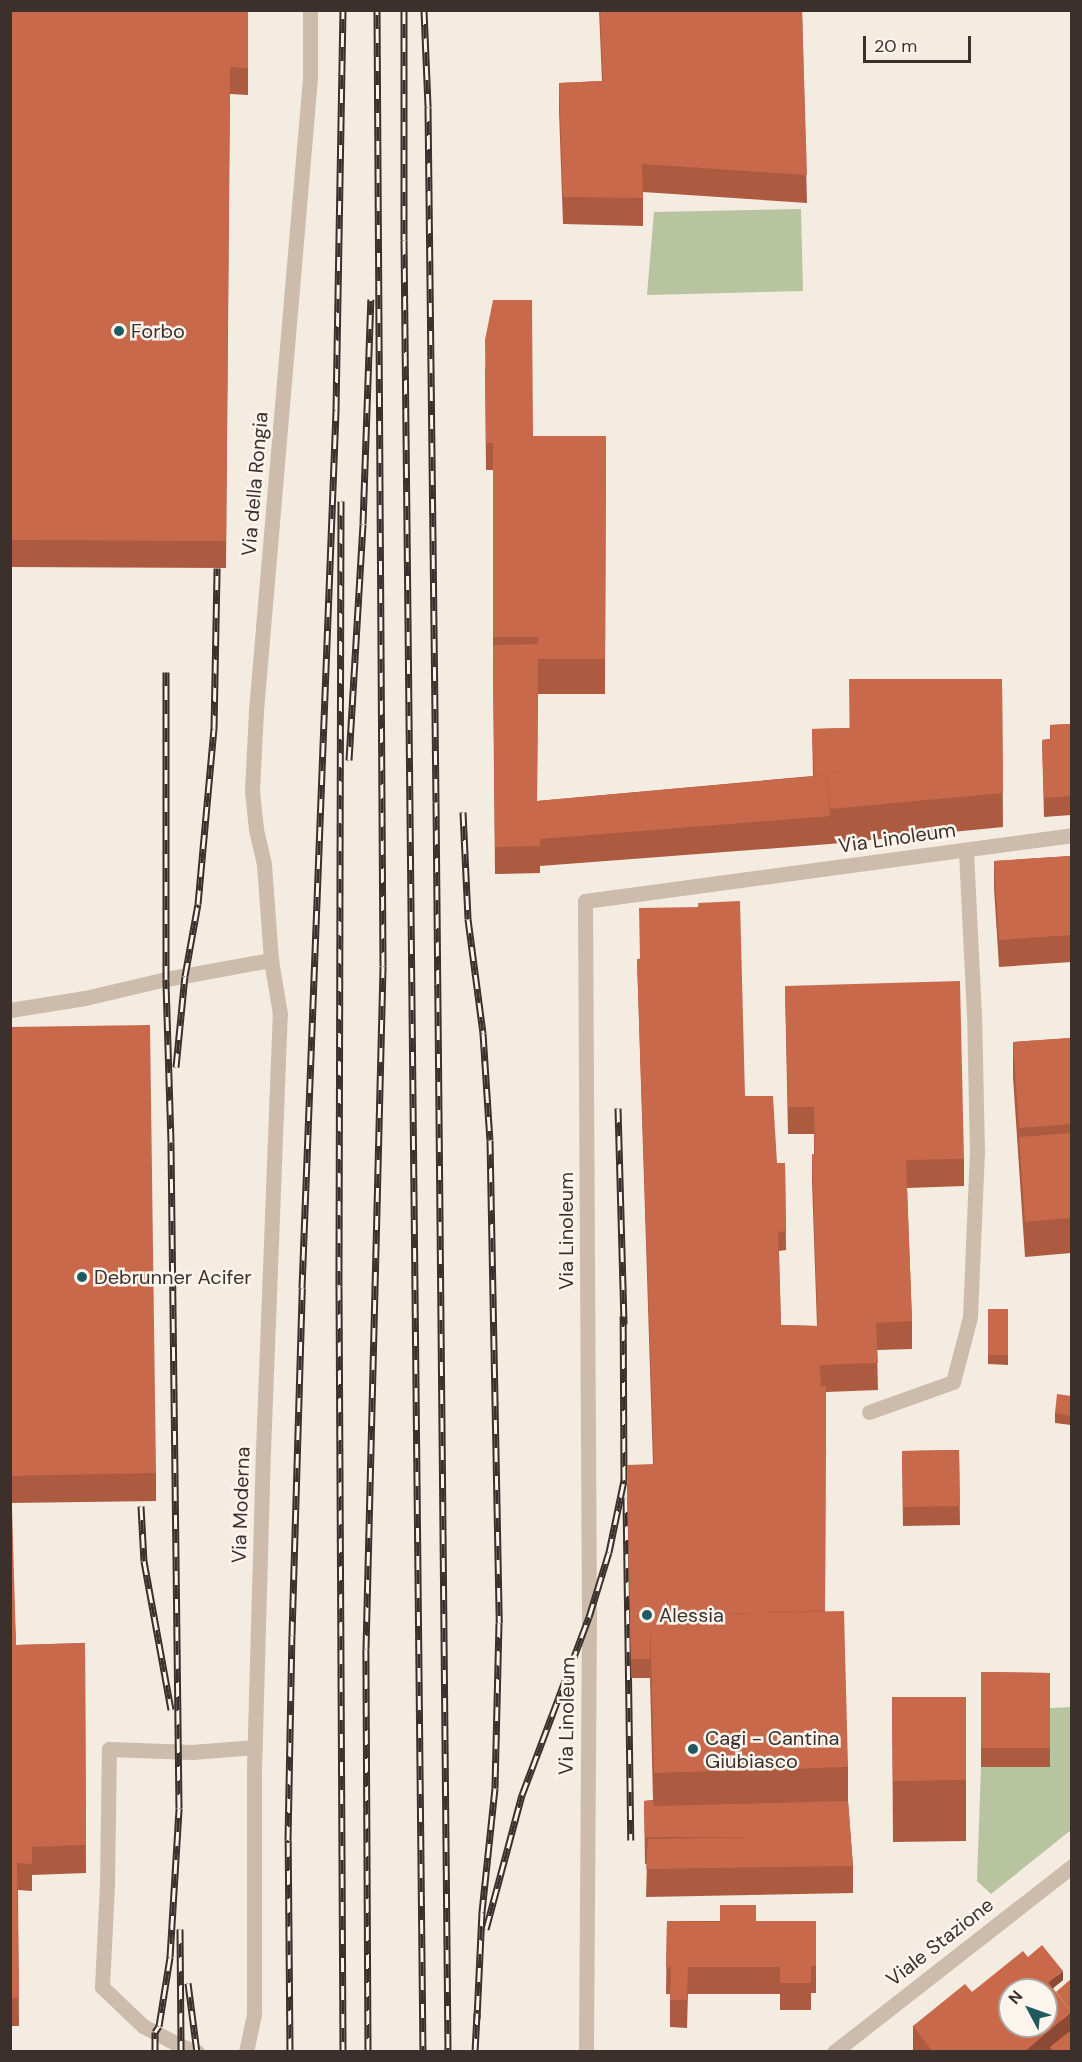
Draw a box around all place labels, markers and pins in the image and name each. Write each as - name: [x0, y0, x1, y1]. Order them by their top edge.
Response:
- place label: Forbo: [131, 319, 185, 343]
- marker: Forbo: [112, 324, 126, 338]
- place label: Debrunner Acifer: [94, 1265, 252, 1289]
- marker: Debrunner Acifer: [75, 1270, 89, 1284]
- place label: Alessia: [659, 1603, 724, 1627]
- marker: Alessia: [640, 1608, 654, 1622]
- place label: Cagi - Cantina Giubiasco: [705, 1726, 839, 1773]
- marker: Cagi - Cantina Giubiasco: [686, 1742, 700, 1756]

